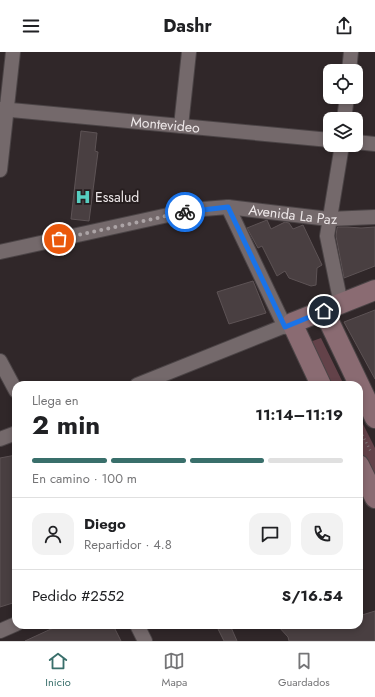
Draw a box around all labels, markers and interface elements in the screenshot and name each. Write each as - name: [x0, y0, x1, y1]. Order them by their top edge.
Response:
- text: Dashr: [163, 13, 212, 39]
- icon: menu: [20, 15, 42, 37]
- icon: share: [333, 15, 355, 37]
- map controls: [323, 64, 363, 152]
- button: locate: [323, 64, 363, 104]
- street label: Montevideo: [130, 111, 201, 138]
- button: layers: [323, 112, 363, 152]
- place label: Essalud: [95, 187, 139, 207]
- hospital icon: Essalud: [74, 188, 92, 206]
- courier: [165, 192, 205, 232]
- street label: Avenida La Paz: [247, 200, 338, 229]
- icon: bike: [174, 201, 196, 223]
- pin: [42, 222, 76, 256]
- icon: bag: [48, 228, 70, 250]
- pin: [307, 294, 341, 328]
- icon: home: [313, 300, 335, 322]
- text: Llega en: [32, 391, 79, 410]
- text: 11:14–11:19: [255, 404, 343, 426]
- text: 2 min: [32, 406, 100, 444]
- text: En camino · 100 m: [32, 469, 137, 488]
- button: person: [32, 513, 74, 555]
- text: Diego: [84, 513, 126, 535]
- button: chat: [249, 513, 291, 555]
- button: phone: [301, 513, 343, 555]
- text: Repartidor · 4.8: [84, 535, 172, 554]
- text: Pedido #2552: [32, 585, 124, 607]
- text: S/16.54: [282, 585, 343, 607]
- tab: Inicio: [45, 650, 71, 690]
- tab: Mapa: [162, 650, 187, 690]
- tab: Guardados: [278, 650, 330, 690]

